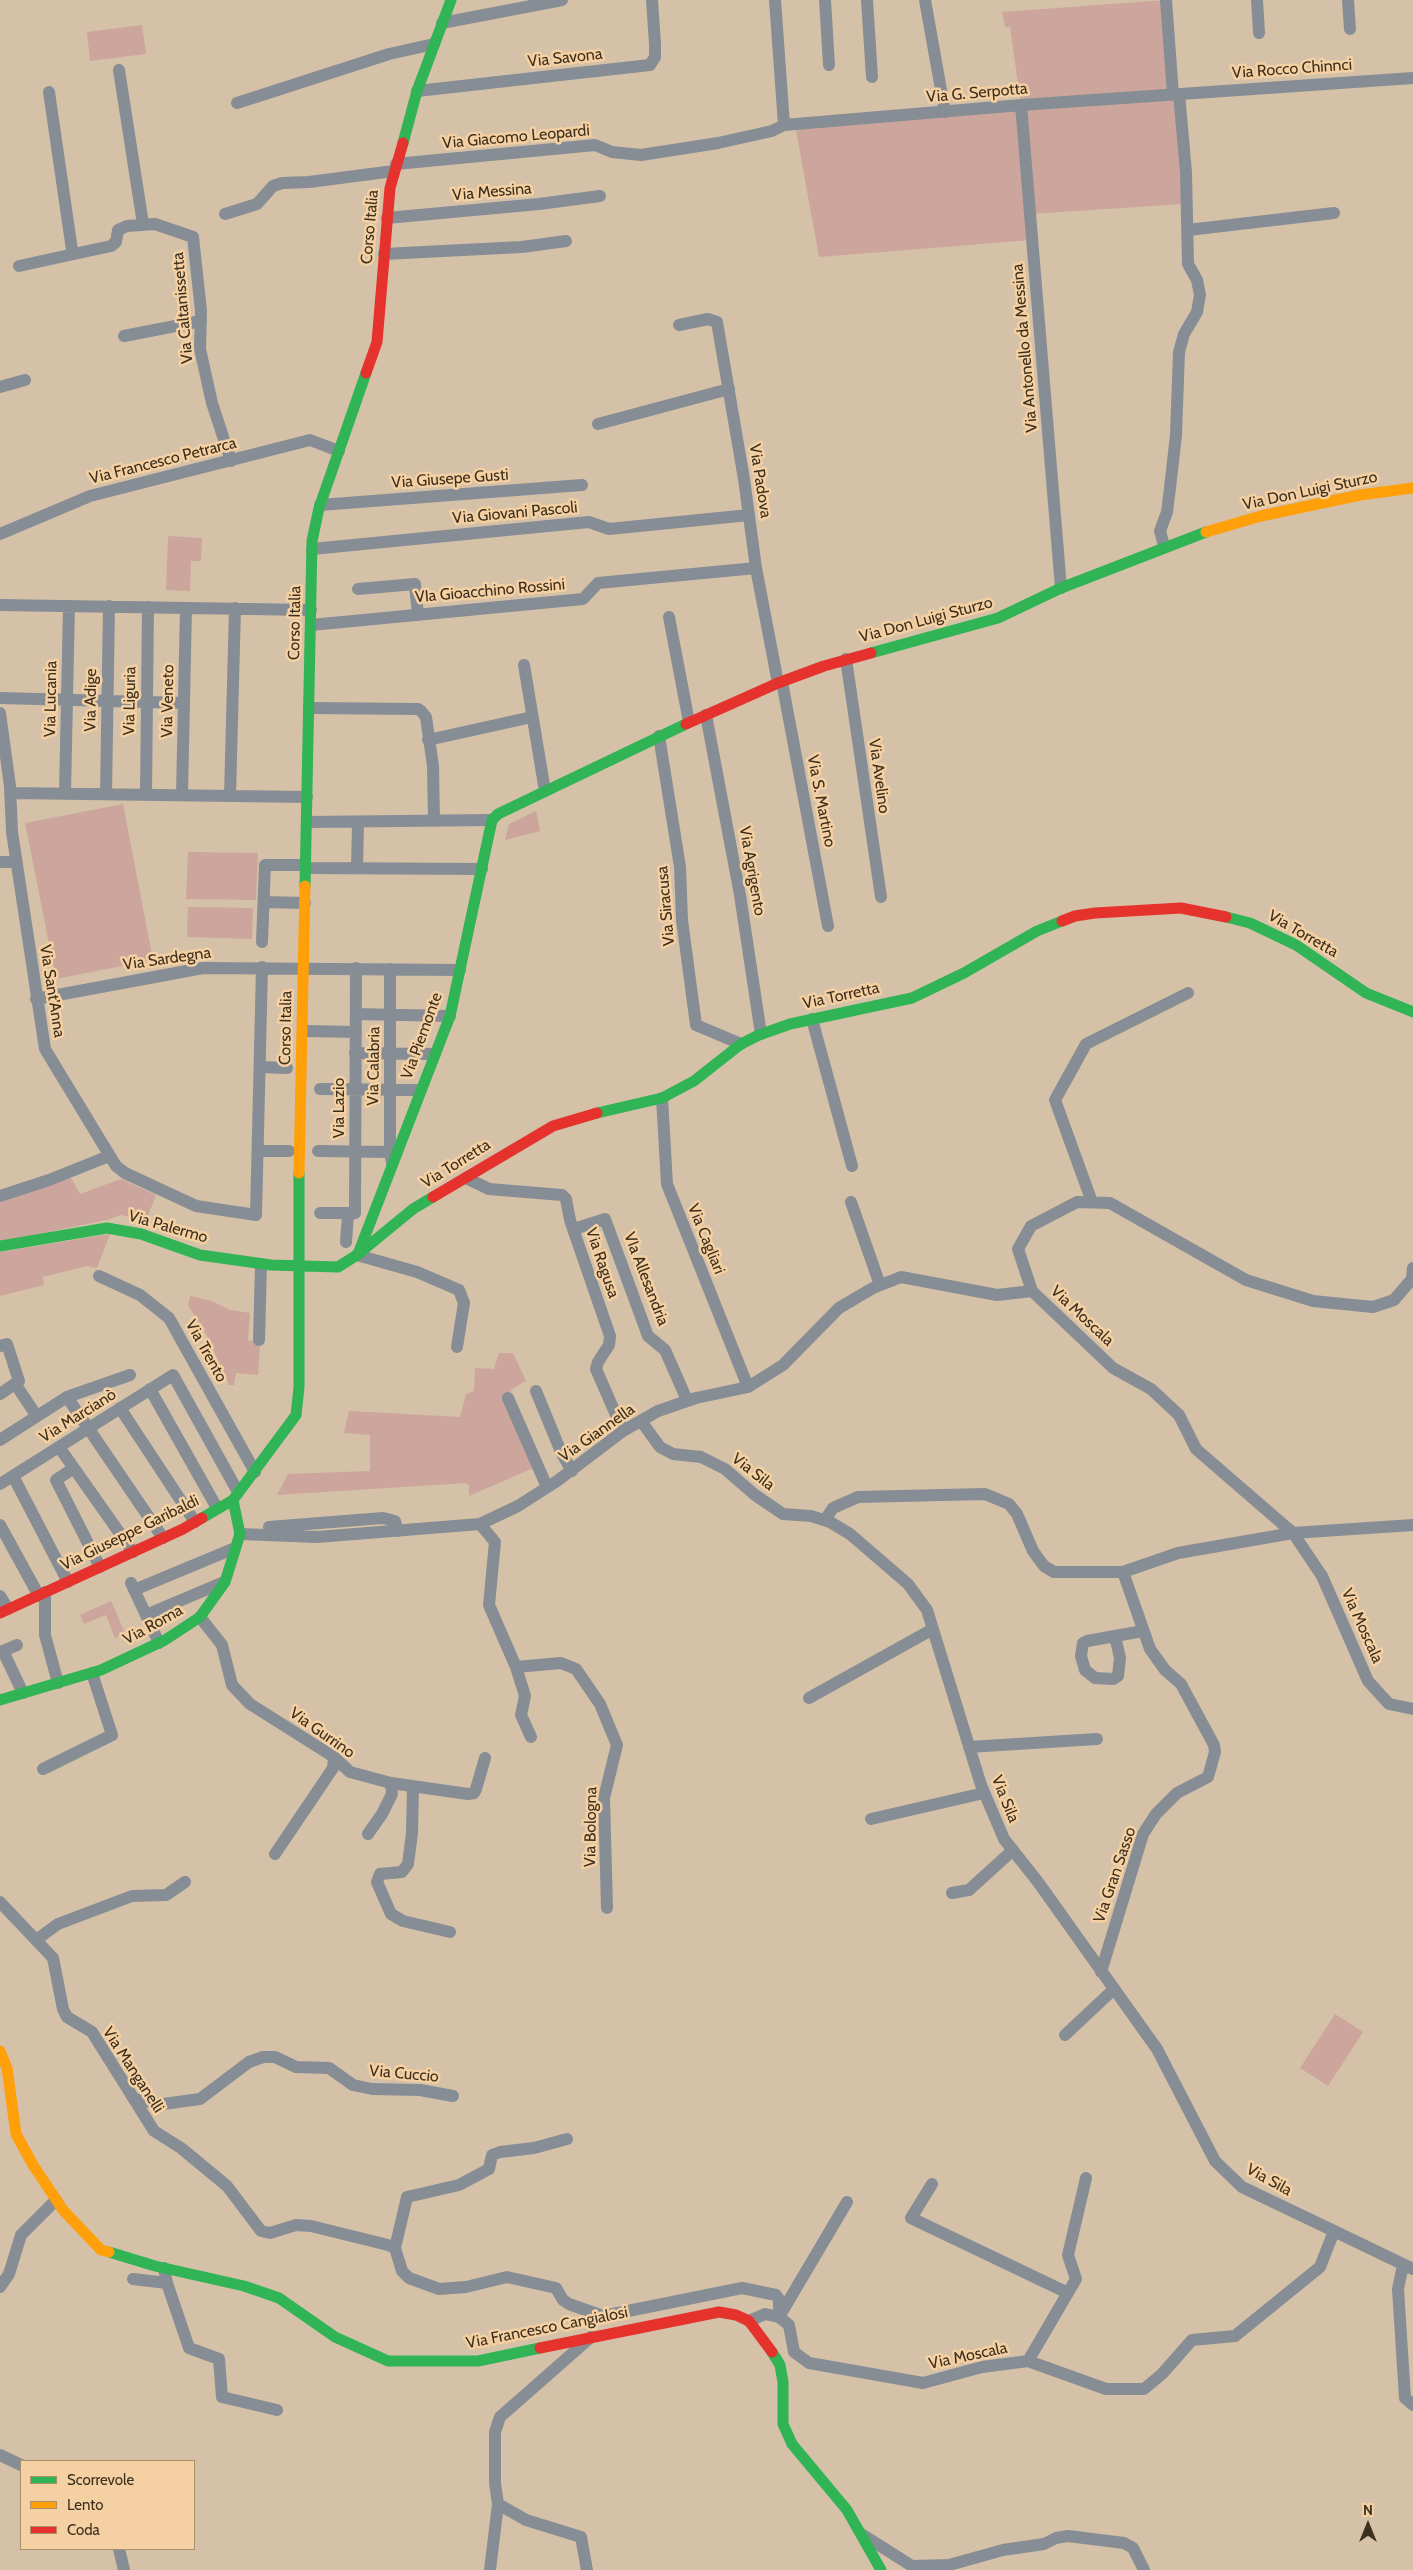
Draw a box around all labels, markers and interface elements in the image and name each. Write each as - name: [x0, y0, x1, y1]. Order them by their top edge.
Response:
- street label: Via Savona: [527, 45, 603, 71]
- street label: Via Rocco Chinnci: [1231, 55, 1353, 83]
- street label: Via G. Serpotta: [926, 79, 1028, 107]
- street label: Via Giacomo Leopardi: [442, 121, 590, 153]
- street label: Via Messina: [452, 179, 532, 205]
- street label: Corso Italia: [357, 189, 383, 265]
- street label: Via Caltanissetta: [169, 252, 197, 364]
- street label: Via Antonello da Messina: [1008, 263, 1042, 433]
- street label: Via Francesco Petrarca: [88, 433, 238, 489]
- street label: Via Padova: [745, 443, 775, 519]
- street label: Via Giusepe Gusti: [391, 465, 509, 493]
- street label: Via Don Luigi Sturzo: [1241, 467, 1379, 515]
- street label: Via Giovani Pascoli: [452, 498, 578, 528]
- street label: VIa Gioacchino Rossini: [414, 575, 566, 607]
- street label: Corso Italia: [285, 586, 305, 660]
- street label: Via Don Luigi Sturzo: [857, 593, 995, 647]
- street label: Via Lucania: [41, 661, 61, 737]
- street label: Via Veneto: [158, 664, 178, 738]
- street label: Via Liguria: [120, 666, 140, 736]
- street label: Via Adige: [81, 668, 101, 732]
- street label: Via Avelino: [864, 737, 894, 815]
- street label: Via S. Martino: [803, 753, 839, 849]
- street label: Via Agrigento: [735, 825, 769, 917]
- street label: Via Siracusa: [653, 865, 679, 947]
- street label: Via Torretta: [1265, 906, 1341, 962]
- street label: Via Sant'Anna: [35, 943, 69, 1039]
- street label: Via Sardegna: [122, 943, 212, 975]
- street label: Via Torretta: [801, 979, 881, 1013]
- street label: Via Piemonte: [397, 990, 447, 1082]
- street label: Corso Italia: [276, 991, 296, 1065]
- street label: Via Calabria: [364, 1026, 384, 1106]
- street label: Via Lazio: [329, 1078, 349, 1138]
- street label: Via Torretta: [418, 1135, 494, 1193]
- street label: Via Cagliari: [683, 1201, 729, 1277]
- street label: Via Palermo: [126, 1207, 210, 1247]
- street label: Via Ragusa: [581, 1225, 623, 1301]
- street label: VIa Allesandria: [619, 1230, 673, 1328]
- street label: Via Moscala: [1046, 1282, 1118, 1350]
- street label: Via Trento: [181, 1317, 231, 1385]
- street label: Via Marcianò: [36, 1385, 120, 1447]
- street label: Via Giannella: [555, 1400, 639, 1466]
- street label: Via Sila: [728, 1449, 778, 1495]
- street label: Via Giuseppe Garibaldi: [58, 1491, 202, 1575]
- street label: Via Moscala: [1337, 1586, 1387, 1666]
- street label: Via Roma: [120, 1601, 186, 1649]
- street label: Via Gurrino: [286, 1704, 358, 1762]
- street label: Via Sila: [987, 1773, 1023, 1825]
- street label: Via Bologna: [581, 1787, 601, 1867]
- street label: Via Gran Sasso: [1090, 1825, 1140, 1925]
- street label: Via Manganelli: [98, 2024, 168, 2116]
- street label: Via Cuccio: [368, 2061, 440, 2087]
- street label: Via Sila: [1243, 2160, 1295, 2200]
- street label: Via Francesco Cangialosi: [465, 2303, 629, 2353]
- street label: Via Moscala: [927, 2338, 1009, 2374]
- legend: [20, 2460, 195, 2550]
- text: Scorrevole: [67, 2471, 134, 2489]
- text: Lento: [67, 2496, 104, 2514]
- north arrow: [1343, 2500, 1393, 2550]
- text: N: [1363, 2501, 1373, 2519]
- text: Coda: [67, 2521, 100, 2539]

